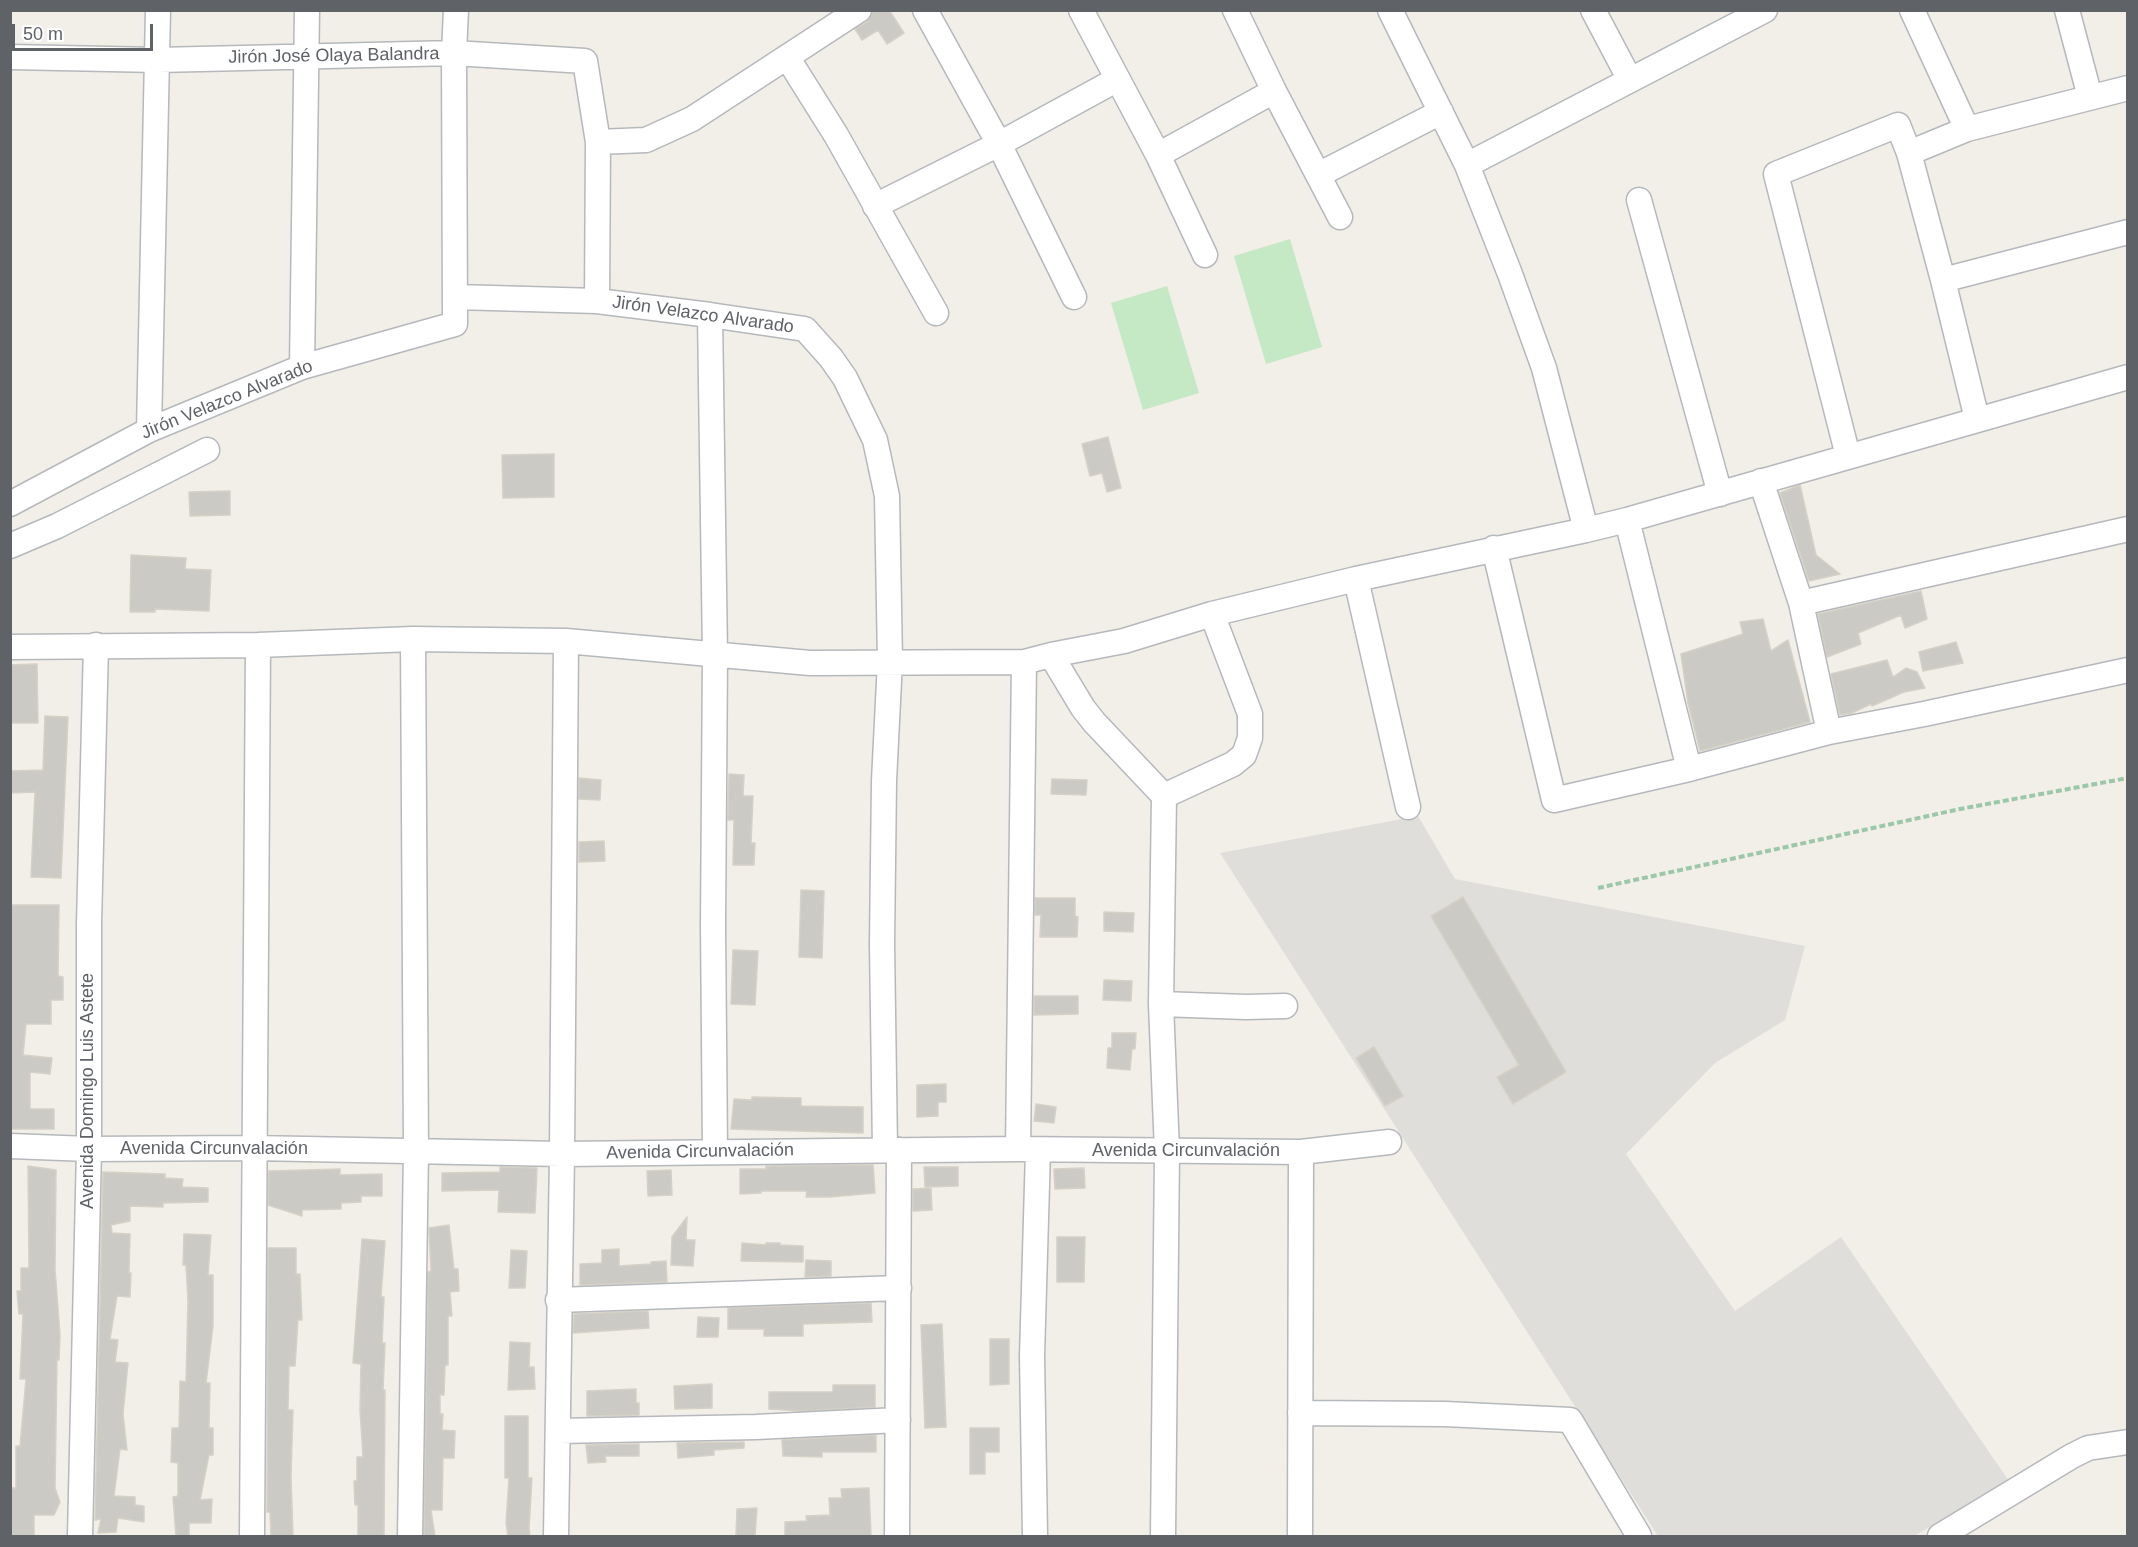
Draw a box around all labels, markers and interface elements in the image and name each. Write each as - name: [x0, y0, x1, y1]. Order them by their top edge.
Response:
- scale bar: [15, 12, 156, 50]
- text: 50 m: [23, 24, 63, 44]
- street label: Jirón José Olaya Balandra: [228, 43, 440, 69]
- street label: Jirón Velazco Alvarado: [611, 292, 795, 338]
- street label: Jirón Velazco Alvarado: [138, 356, 316, 444]
- street label: Avenida Domingo Luis Astete: [77, 973, 99, 1209]
- street label: Avenida Circunvalación: [120, 1138, 308, 1160]
- street label: Avenida Circunvalación: [606, 1140, 794, 1164]
- street label: Avenida Circunvalación: [1092, 1140, 1280, 1162]

